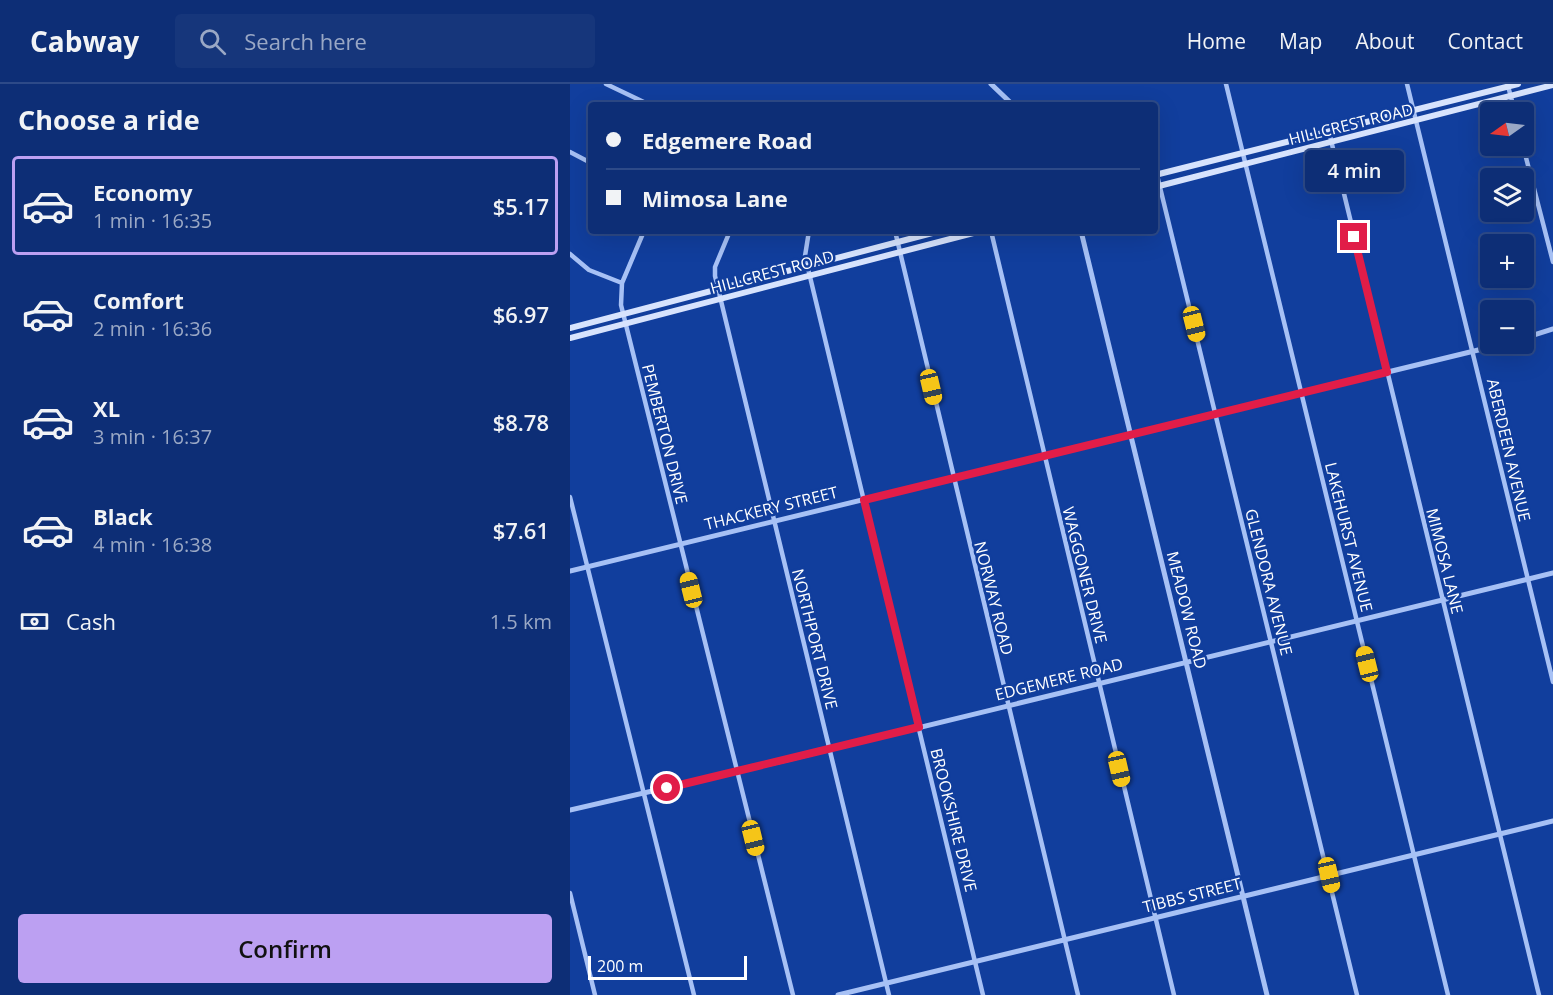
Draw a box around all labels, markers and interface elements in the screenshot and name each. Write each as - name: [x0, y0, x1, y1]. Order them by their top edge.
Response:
- search box: [175, 14, 595, 68]
- text: Cabway: [30, 22, 139, 60]
- icon: search: [196, 25, 229, 58]
- text: Search here: [244, 26, 367, 56]
- text: Home: [1187, 27, 1246, 55]
- text: Map: [1279, 27, 1322, 55]
- text: About: [1355, 27, 1415, 55]
- text: Contact: [1448, 27, 1523, 55]
- street label: HILLCREST ROAD: [1286, 98, 1416, 150]
- text: Choose a ride: [18, 101, 200, 138]
- north arrow: [1480, 102, 1534, 156]
- map controls: [1480, 102, 1534, 354]
- text: Edgemere Road: [642, 125, 812, 155]
- callout: 4 min: [1304, 150, 1404, 192]
- text: 4 min: [1328, 157, 1382, 184]
- button: layers: [1480, 168, 1534, 222]
- text: Economy: [93, 177, 192, 207]
- icon: car: [21, 179, 75, 233]
- text: Mimosa Lane: [642, 183, 788, 213]
- text: $5.17: [493, 191, 549, 221]
- text: 1 min · 16:35: [93, 207, 212, 234]
- route end: [1340, 223, 1367, 250]
- button: +: [1480, 234, 1534, 288]
- street label: HILLCREST ROAD: [708, 245, 836, 299]
- text: Comfort: [93, 285, 184, 315]
- icon: car: [21, 287, 75, 341]
- text: $6.97: [493, 299, 549, 329]
- button: −: [1480, 300, 1534, 354]
- car: [1181, 304, 1207, 344]
- text: 2 min · 16:36: [93, 315, 212, 342]
- street label: PEMBERTON DRIVE: [637, 362, 693, 506]
- car: [918, 367, 944, 407]
- street label: ABERDEEN AVENUE: [1482, 376, 1536, 524]
- text: XL: [93, 393, 120, 423]
- icon: car: [21, 395, 75, 449]
- text: $8.78: [493, 407, 549, 437]
- text: 3 min · 16:37: [93, 423, 212, 450]
- street label: LAKEHURST AVENUE: [1320, 460, 1378, 614]
- street label: THACKERY STREET: [702, 481, 840, 535]
- text: Black: [93, 501, 153, 531]
- icon: car: [21, 503, 75, 557]
- street label: WAGGONER DRIVE: [1057, 504, 1113, 646]
- street label: GLENDORA AVENUE: [1240, 506, 1298, 658]
- street label: MIMOSA LANE: [1421, 506, 1469, 616]
- text: $7.61: [493, 515, 549, 545]
- text: 4 min · 16:38: [93, 531, 212, 558]
- street label: NORWAY ROAD: [969, 539, 1019, 657]
- street label: MEADOW ROAD: [1162, 549, 1212, 671]
- street label: NORTHPORT DRIVE: [787, 566, 843, 712]
- car: [678, 570, 704, 610]
- icon: cash: [18, 605, 51, 638]
- text: Cash: [66, 606, 116, 636]
- text: 1.5 km: [490, 608, 552, 635]
- car: [1354, 644, 1380, 684]
- street label: EDGEMERE ROAD: [993, 652, 1125, 706]
- street label: BROOKSHIRE DRIVE: [926, 746, 982, 894]
- car: [1106, 749, 1132, 789]
- route start: [653, 774, 680, 801]
- car: [740, 818, 766, 858]
- car: [1316, 855, 1342, 895]
- street label: TIBBS STREET: [1140, 872, 1244, 918]
- button: Confirm: [18, 914, 552, 983]
- scale bar: [588, 953, 747, 980]
- text: 200 m: [597, 955, 643, 977]

